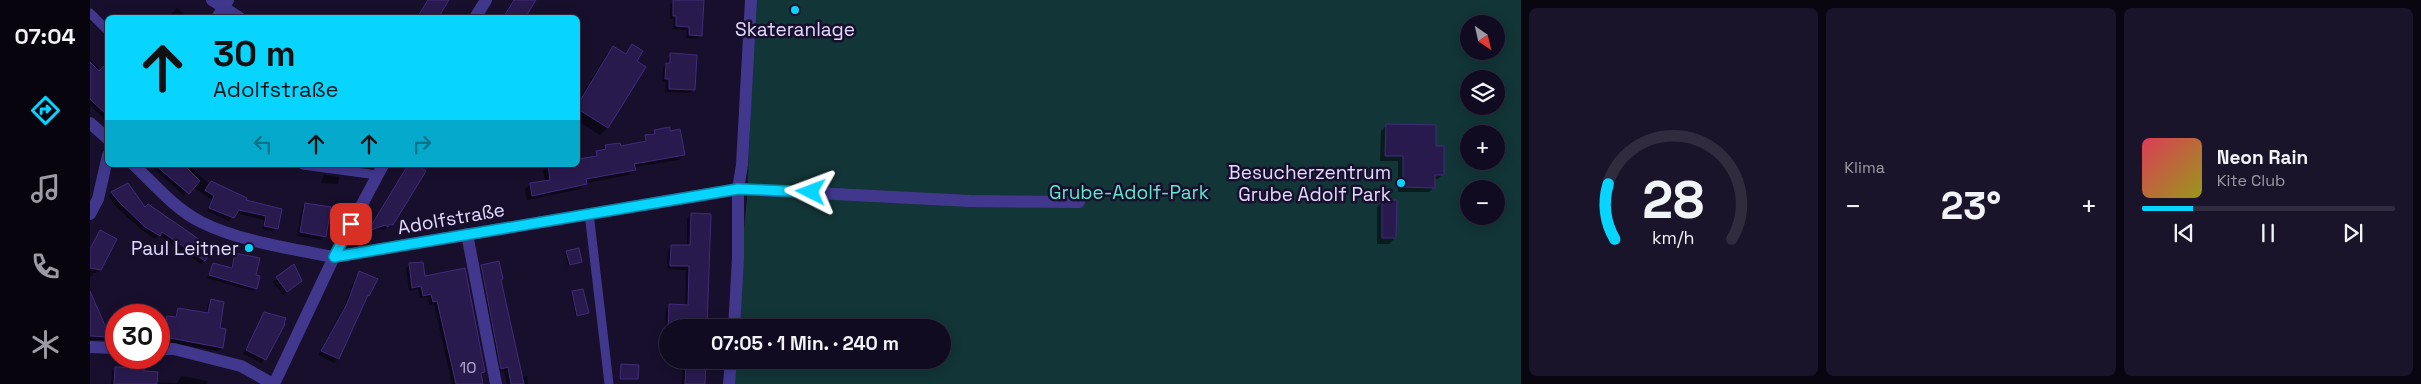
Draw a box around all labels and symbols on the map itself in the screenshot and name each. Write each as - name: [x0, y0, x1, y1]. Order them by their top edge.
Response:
- marker: Skateranlage: [789, 4, 801, 16]
- north arrow: [1460, 15, 1505, 60]
- place label: Skateranlage: [735, 17, 855, 42]
- place label: Besucherzentrum Grube Adolf Park: [1228, 160, 1391, 207]
- position arrow: [784, 165, 836, 217]
- marker: Besucherzentrum Grube Adolf Park: [1395, 177, 1407, 189]
- park label: Grube-Adolf-Park: [1049, 180, 1209, 205]
- street label: Adolfstraße: [396, 197, 507, 240]
- pin: [330, 203, 372, 245]
- place label: Paul Leitner: [131, 236, 239, 261]
- marker: Paul Leitner: [243, 242, 255, 254]
- speed limit sign: 30: [105, 304, 170, 369]
- house number: 10: [460, 357, 476, 378]

